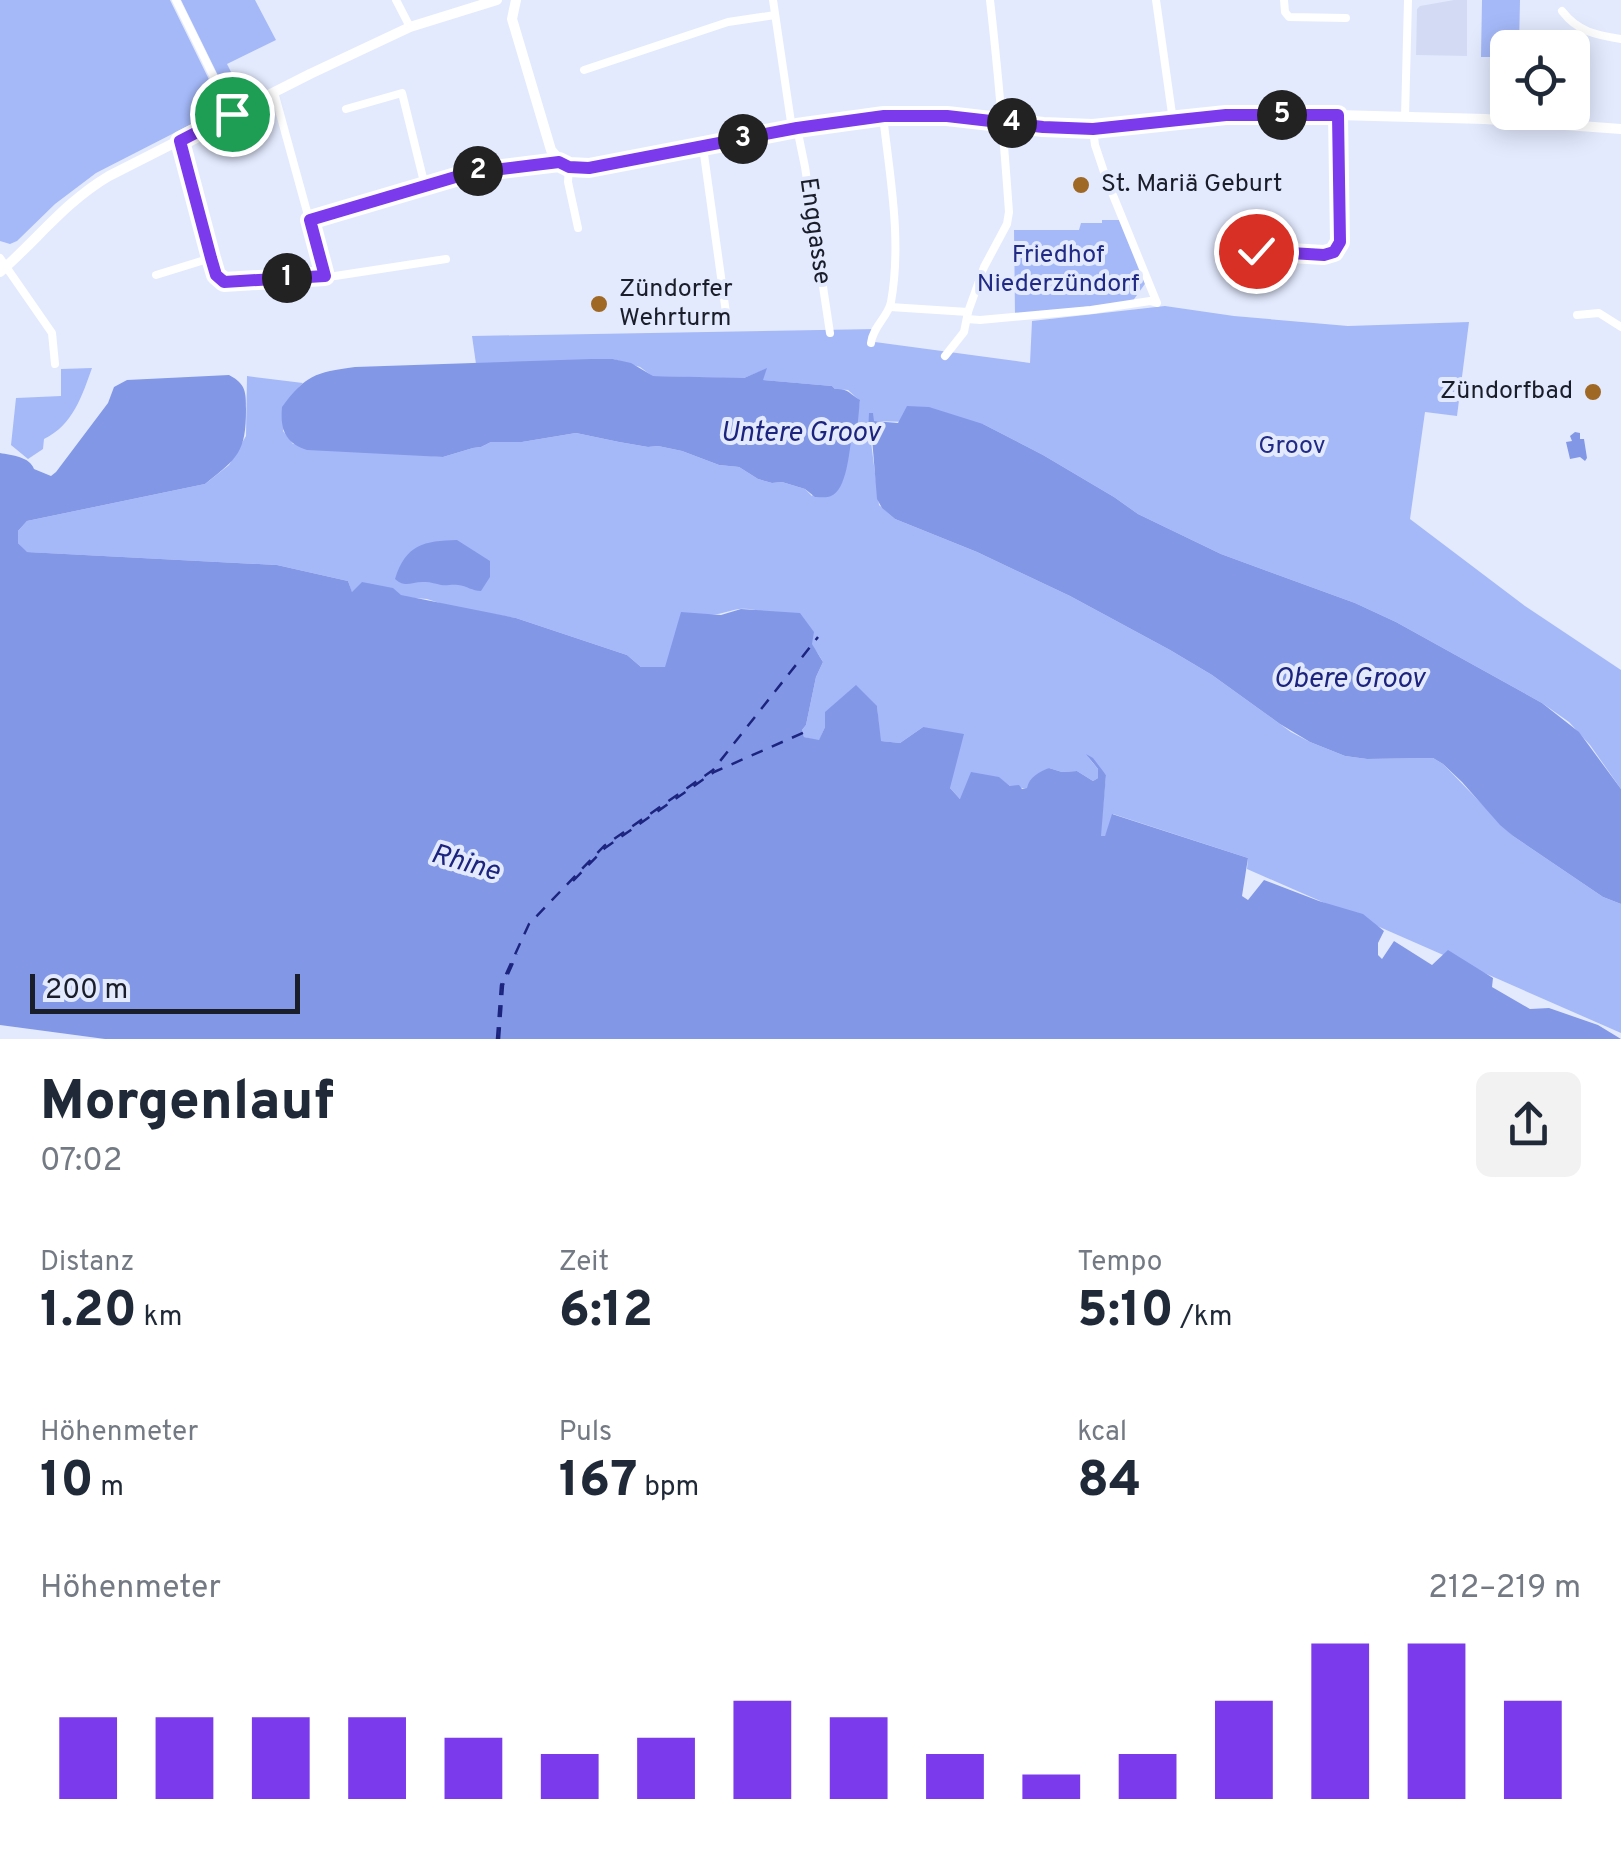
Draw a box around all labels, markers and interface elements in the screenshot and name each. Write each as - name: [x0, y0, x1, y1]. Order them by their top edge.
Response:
- map controls: [1490, 30, 1590, 130]
- button: locate: [1490, 30, 1590, 130]
- pin: [190, 72, 275, 157]
- icon: arrive: [205, 87, 260, 142]
- pin: 5: [1257, 90, 1307, 140]
- text: 5: [1273, 97, 1291, 133]
- pin: 4: [987, 98, 1037, 148]
- text: 4: [1003, 105, 1021, 141]
- pin: 3: [718, 114, 768, 164]
- text: 3: [735, 121, 751, 157]
- pin: 2: [453, 146, 503, 196]
- text: 2: [469, 153, 487, 189]
- place label: St. Mariä Geburt: [1101, 169, 1282, 201]
- marker: St. Mariä Geburt: [1070, 174, 1092, 196]
- street label: Enggasse: [791, 176, 837, 286]
- pin: [1214, 209, 1299, 294]
- icon: check: [1229, 224, 1284, 279]
- park label: Friedhof Niederzündorf: [977, 240, 1139, 301]
- pin: 1: [262, 253, 312, 303]
- text: 1: [281, 260, 293, 296]
- place label: Zündorfer Wehrturm: [619, 274, 733, 335]
- marker: Zündorfer Wehrturm: [588, 293, 610, 315]
- place label: Zündorfbad: [1440, 376, 1573, 408]
- marker: Zündorfbad: [1582, 381, 1604, 403]
- water label: Untere Groov: [720, 416, 882, 452]
- park label: Groov: [1258, 431, 1326, 463]
- water label: Obere Groov: [1273, 662, 1427, 698]
- water label: Rhine: [427, 837, 504, 891]
- scale bar: [30, 969, 300, 1014]
- text: 200 m: [45, 973, 128, 1009]
- text: Morgenlauf: [40, 1069, 334, 1139]
- button: share: [1476, 1072, 1581, 1177]
- text: 07:02: [40, 1142, 122, 1182]
- text: Distanz: [40, 1245, 134, 1281]
- text: Zeit: [559, 1245, 609, 1281]
- text: Tempo: [1077, 1245, 1162, 1281]
- text: 1.20: [40, 1281, 137, 1344]
- text: 6:12: [559, 1281, 653, 1344]
- text: 5:10: [1077, 1281, 1174, 1344]
- text: km: [137, 1300, 182, 1336]
- text: /km: [1174, 1300, 1233, 1336]
- text: Höhenmeter: [40, 1415, 198, 1451]
- text: Puls: [559, 1415, 612, 1451]
- text: kcal: [1077, 1415, 1127, 1451]
- text: 10: [40, 1451, 94, 1514]
- text: 167: [559, 1451, 638, 1514]
- text: 84: [1077, 1451, 1142, 1514]
- text: m: [94, 1470, 124, 1506]
- text: bpm: [638, 1470, 699, 1506]
- text: Höhenmeter: [40, 1569, 221, 1609]
- text: 212–219 m: [1428, 1569, 1581, 1609]

